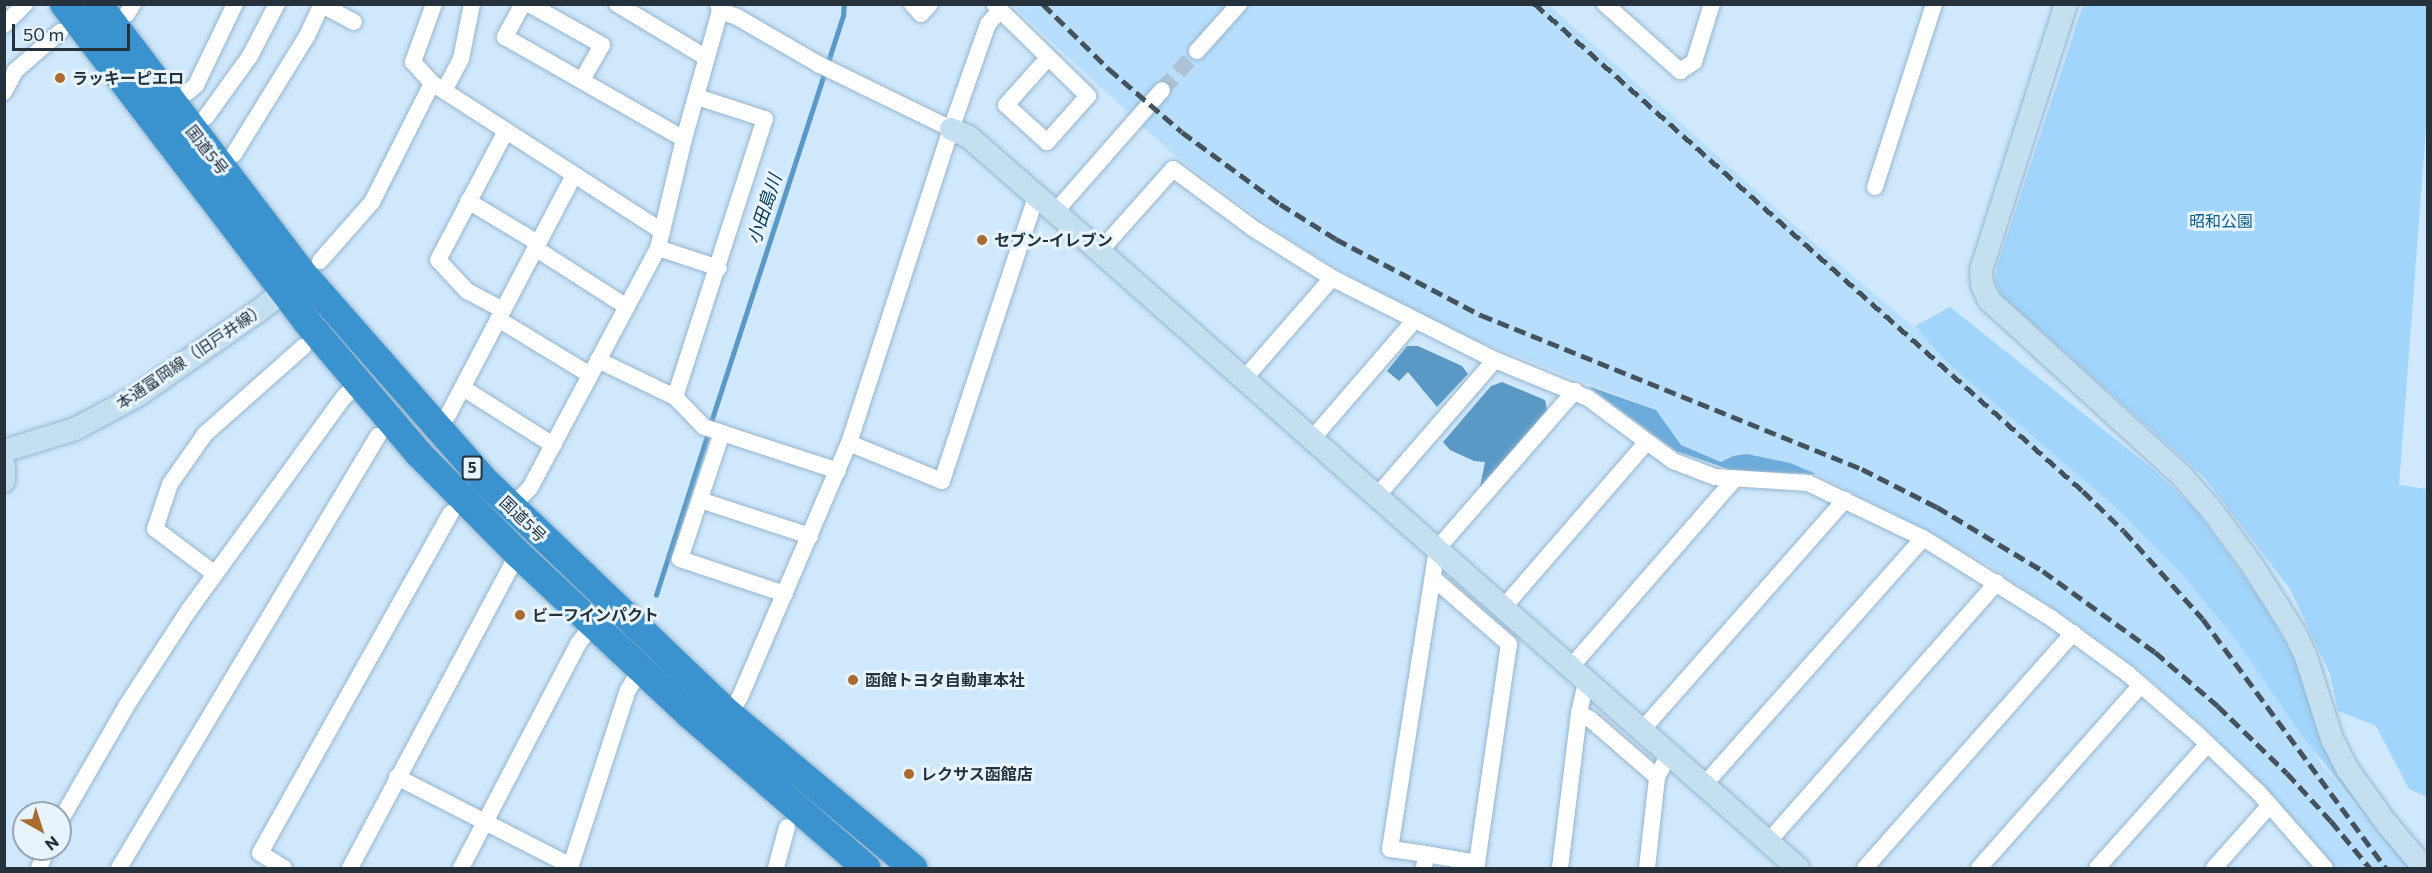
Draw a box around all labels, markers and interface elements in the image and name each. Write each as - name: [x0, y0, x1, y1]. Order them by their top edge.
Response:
- scale bar: [15, 12, 134, 50]
- text: 50 m: [23, 23, 64, 45]
- place label: ラッキーピエロ: [72, 68, 184, 88]
- marker: ラッキーピエロ: [53, 71, 67, 85]
- street label: 国道5号: [182, 122, 232, 178]
- water label: 小田島川: [743, 171, 785, 247]
- park label: 昭和公園: [2189, 211, 2253, 231]
- place label: セブン-イレブン: [994, 230, 1113, 250]
- marker: セブン-イレブン: [975, 233, 989, 247]
- street label: 本通富岡線（旧戸井線）: [113, 299, 269, 413]
- road number: 5: [462, 456, 482, 480]
- street label: 国道5号: [496, 492, 550, 546]
- place label: ビーフインパクト: [532, 605, 660, 625]
- marker: ビーフインパクト: [513, 608, 527, 622]
- place label: 函館トヨタ自動車本社: [865, 670, 1025, 690]
- marker: 函館トヨタ自動車本社: [846, 673, 860, 687]
- place label: レクサス函館店: [921, 764, 1033, 784]
- marker: レクサス函館店: [902, 767, 916, 781]
- north arrow: [12, 801, 72, 861]
- text: N: [42, 833, 63, 855]

